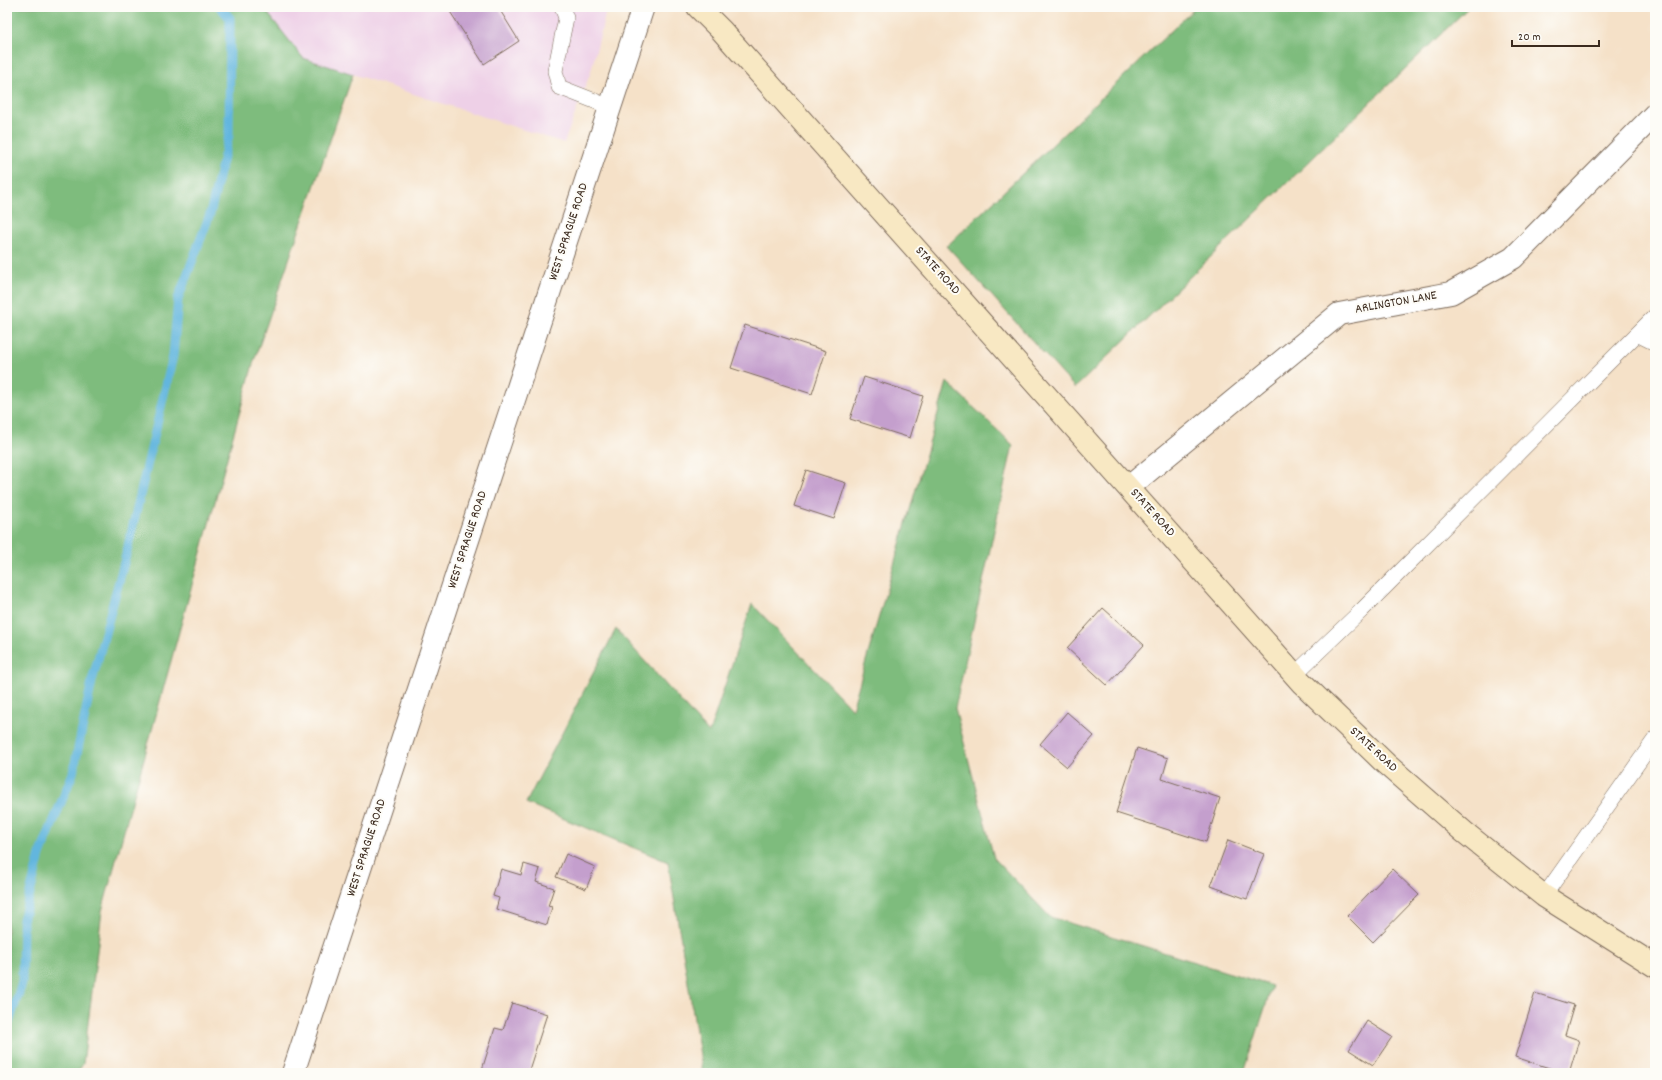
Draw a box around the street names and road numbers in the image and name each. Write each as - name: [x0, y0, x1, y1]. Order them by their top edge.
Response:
- street label: WEST SPRAGUE ROAD: [544, 180, 594, 283]
- street label: STATE ROAD: [910, 242, 964, 300]
- street label: ARLINGTON LANE: [1354, 286, 1438, 320]
- street label: STATE ROAD: [1125, 484, 1179, 542]
- street label: WEST SPRAGUE ROAD: [443, 488, 493, 591]
- street label: STATE ROAD: [1345, 723, 1402, 778]
- street label: WEST SPRAGUE ROAD: [342, 796, 392, 899]

